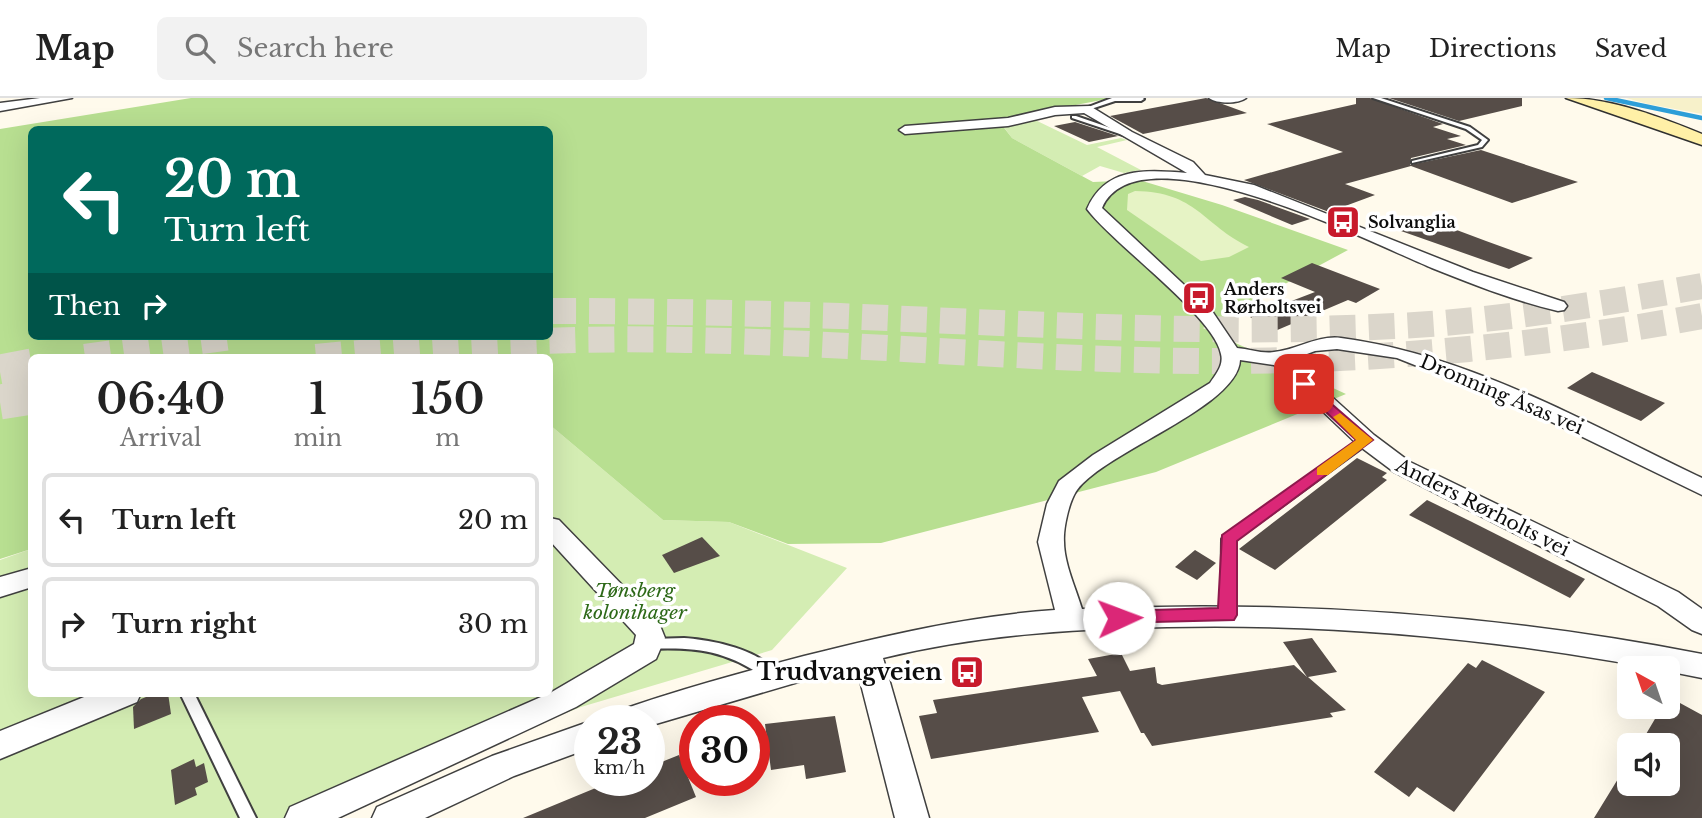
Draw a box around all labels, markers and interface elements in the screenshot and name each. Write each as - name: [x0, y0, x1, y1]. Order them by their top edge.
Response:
- search box: [157, 17, 647, 80]
- text: Map: [35, 28, 115, 69]
- icon: search: [181, 29, 219, 67]
- text: Search here: [237, 32, 394, 64]
- text: Map: [1335, 34, 1391, 63]
- text: Directions: [1429, 34, 1557, 63]
- text: Saved: [1595, 34, 1667, 63]
- text: 20 m: [164, 149, 300, 210]
- icon: left: [49, 154, 140, 245]
- bus stop icon: Solvanglia: [1324, 203, 1362, 241]
- text: Turn left: [164, 210, 310, 250]
- place label: Solvanglia: [1368, 212, 1456, 232]
- bus stop icon: Anders Rørholtsvei: [1180, 279, 1218, 317]
- place label: Anders Rørholtsvei: [1223, 279, 1321, 317]
- icon: right: [135, 287, 173, 325]
- text: Then: [49, 290, 121, 322]
- street label: Dronning Åsas vei: [1416, 350, 1588, 440]
- pin: [1274, 354, 1334, 414]
- icon: arrive: [1285, 365, 1323, 403]
- text: 06:40: [96, 373, 225, 425]
- text: 1: [309, 373, 327, 425]
- text: 150: [410, 373, 485, 425]
- text: Arrival: [120, 424, 202, 452]
- text: min: [294, 424, 342, 452]
- text: m: [435, 424, 460, 452]
- street label: Anders Rørholts vei: [1391, 453, 1574, 561]
- icon: left: [53, 501, 91, 539]
- text: Turn left: [112, 504, 236, 536]
- text: 20 m: [458, 504, 528, 536]
- park label: Tønsberg kolonihager: [582, 579, 688, 624]
- position arrow: [1082, 581, 1156, 655]
- icon: right: [53, 605, 91, 643]
- text: Turn right: [112, 608, 257, 640]
- text: 30 m: [458, 608, 528, 640]
- bus stop icon: Trudvangveien: [948, 653, 986, 691]
- north arrow: [1617, 656, 1680, 719]
- map controls: [1617, 656, 1680, 796]
- place label: Trudvangveien: [756, 658, 942, 686]
- speed limit sign: 30: [679, 705, 770, 796]
- text: 23: [597, 720, 642, 763]
- button: sound: [1617, 733, 1680, 796]
- text: km/h: [594, 757, 645, 779]

